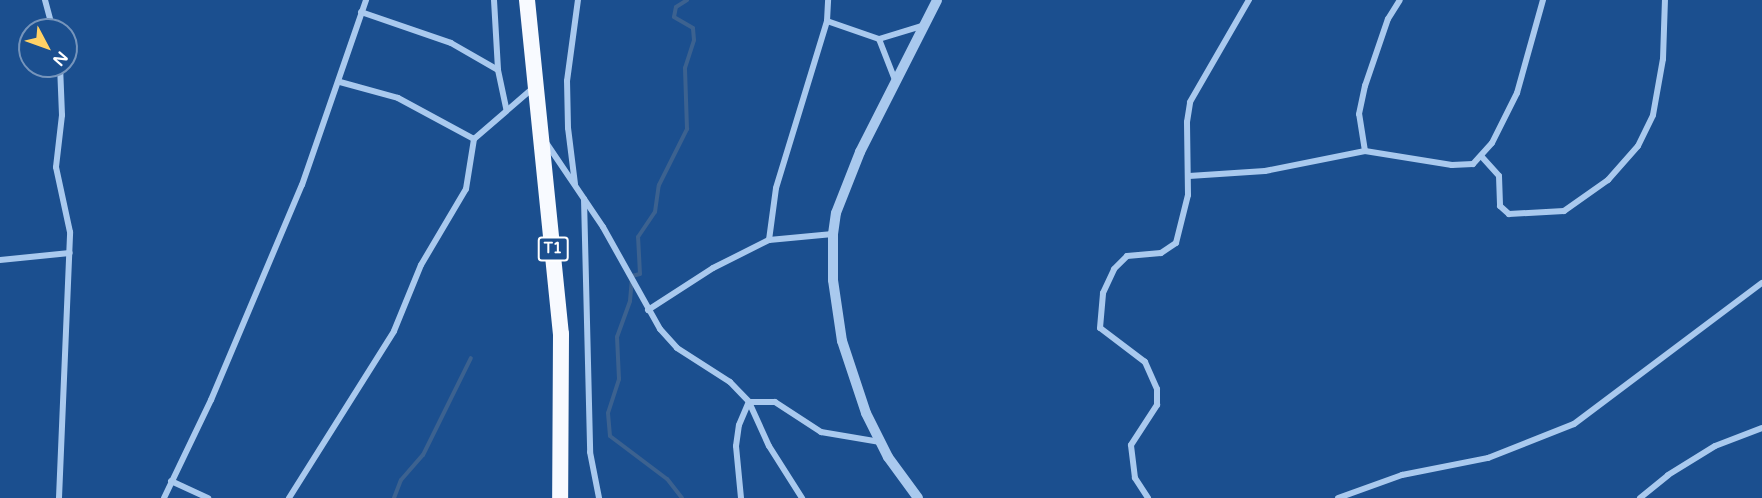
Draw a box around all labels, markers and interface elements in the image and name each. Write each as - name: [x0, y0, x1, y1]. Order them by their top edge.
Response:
- north arrow: [18, 18, 78, 78]
- text: N: [48, 47, 72, 70]
- road number: T1: [536, 237, 570, 261]

